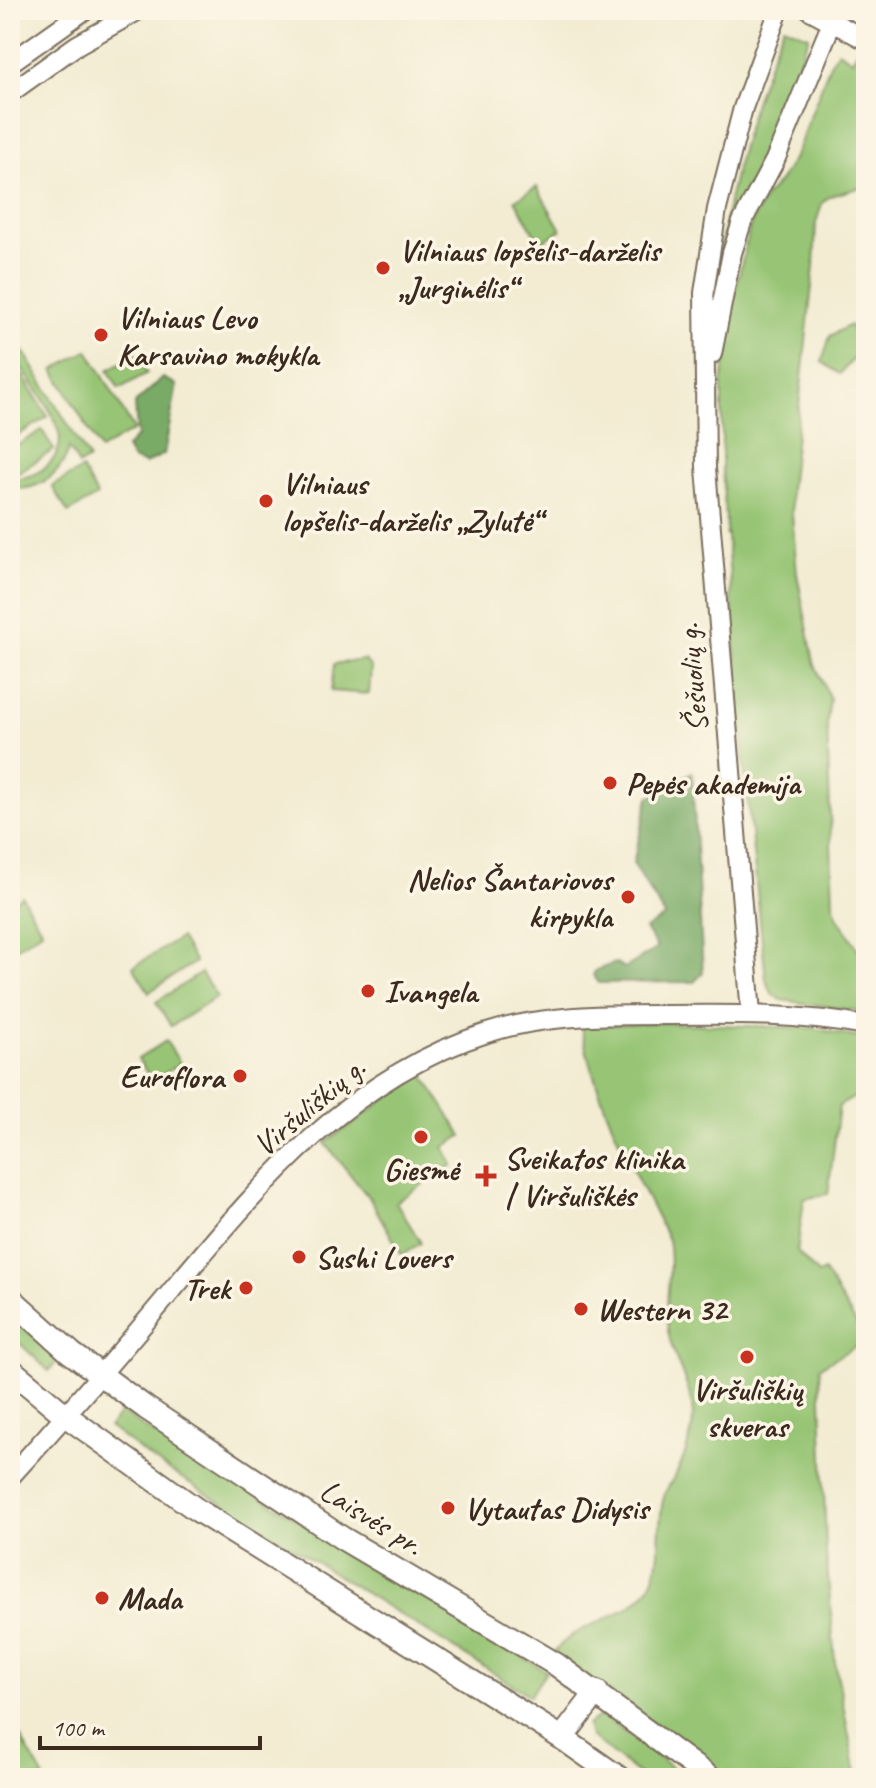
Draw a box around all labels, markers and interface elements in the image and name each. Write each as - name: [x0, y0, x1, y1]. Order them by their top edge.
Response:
- place label: Vilniaus lopšelis-darželis „Jurginėlis“: [399, 230, 663, 308]
- marker: Vilniaus lopšelis-darželis „Jurginėlis“: [374, 259, 392, 277]
- place label: Vilniaus Levo Karsavino mokykla: [117, 297, 321, 375]
- marker: Vilniaus Levo Karsavino mokykla: [92, 326, 110, 344]
- place label: Vilniaus lopšelis-darželis „Zylutė“: [282, 463, 547, 541]
- marker: Vilniaus lopšelis-darželis „Zylutė“: [257, 492, 275, 510]
- street label: Šešuolių g.: [667, 621, 718, 734]
- place label: Pepės akademija: [626, 763, 803, 804]
- marker: Pepės akademija: [601, 774, 619, 792]
- place label: Nelios Šantariovos kirpykla: [407, 859, 616, 937]
- marker: Nelios Šantariovos kirpykla: [619, 888, 637, 906]
- place label: Ivangela: [384, 971, 480, 1012]
- marker: Ivangela: [359, 982, 377, 1000]
- street label: Viršuliškių g.: [245, 1047, 374, 1165]
- place label: Euroflora: [120, 1056, 227, 1097]
- marker: Euroflora: [231, 1067, 249, 1085]
- marker: Giesmė: [412, 1128, 430, 1146]
- place label: Sveikatos klinika | Viršuliškės: [504, 1138, 686, 1216]
- place label: Giesmė: [384, 1149, 462, 1190]
- marker: Sveikatos klinika | Viršuliškės: [475, 1165, 497, 1187]
- place label: Sushi Lovers: [315, 1237, 455, 1278]
- marker: Sushi Lovers: [290, 1248, 308, 1266]
- place label: Trek: [184, 1268, 233, 1309]
- marker: Trek: [237, 1279, 255, 1297]
- place label: Western 32: [597, 1289, 729, 1330]
- marker: Western 32: [572, 1300, 590, 1318]
- marker: Viršuliškių skveras: [738, 1348, 756, 1366]
- place label: Viršuliškių skveras: [692, 1369, 804, 1447]
- street label: Laisvės pr.: [312, 1470, 432, 1565]
- place label: Vytautas Didysis: [464, 1488, 652, 1529]
- marker: Vytautas Didysis: [439, 1499, 457, 1517]
- place label: Mada: [118, 1578, 184, 1619]
- marker: Mada: [93, 1589, 111, 1607]
- scale bar: [40, 1700, 260, 1750]
- text: 100 m: [52, 1713, 106, 1743]

